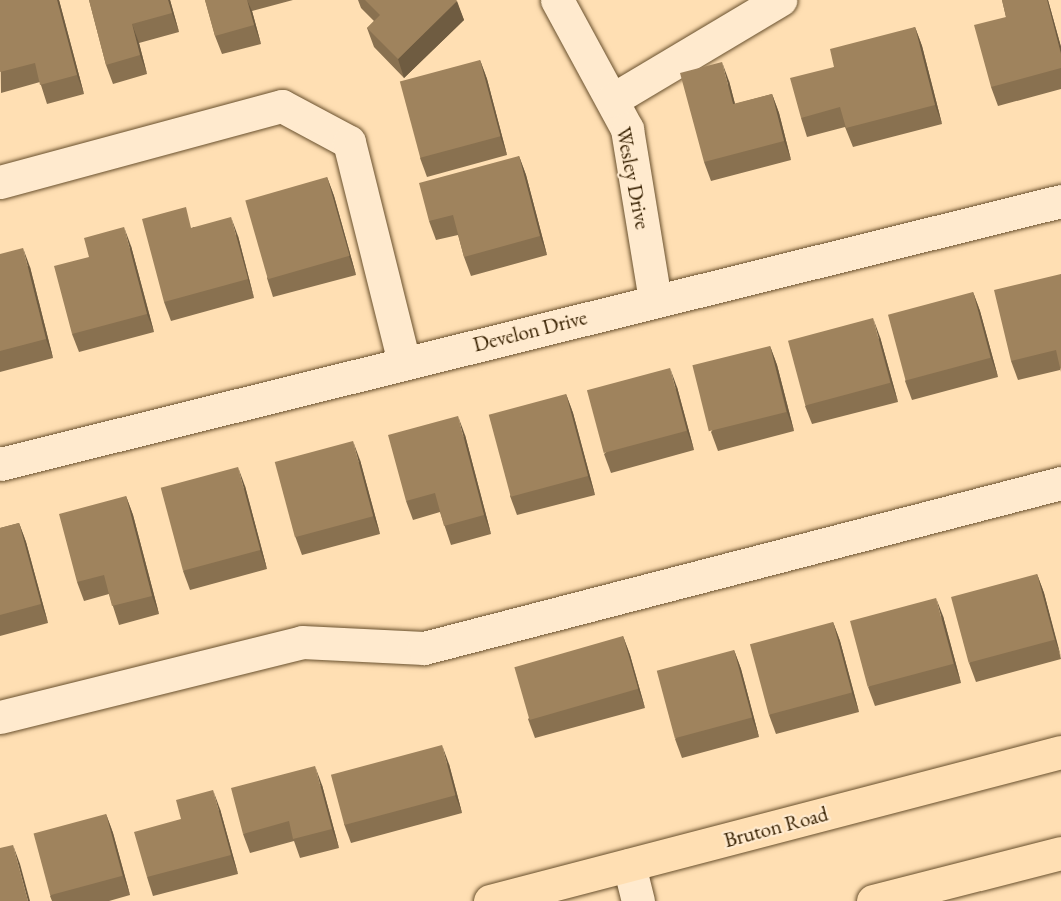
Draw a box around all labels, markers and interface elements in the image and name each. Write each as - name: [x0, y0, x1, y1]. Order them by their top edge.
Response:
- street label: Wesley Drive: [611, 125, 655, 231]
- street label: Develon Drive: [470, 305, 590, 357]
- street label: Bruton Road: [721, 801, 831, 853]

